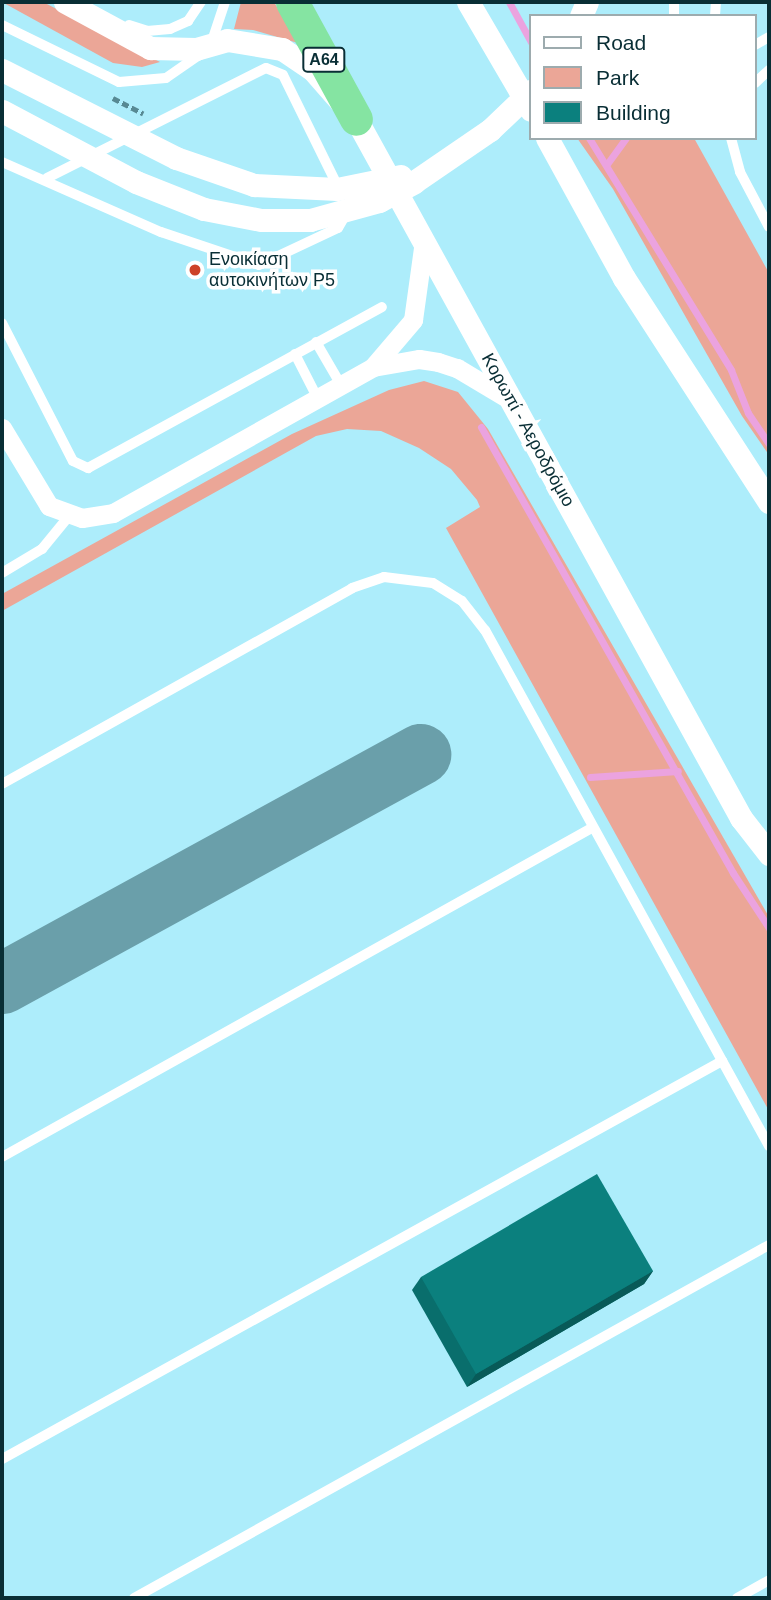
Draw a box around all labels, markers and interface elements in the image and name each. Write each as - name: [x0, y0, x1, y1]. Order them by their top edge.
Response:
- legend: [530, 14, 757, 140]
- text: Road: [596, 31, 646, 54]
- road number: Α64: [301, 48, 347, 72]
- text: Park: [596, 66, 639, 89]
- text: Building: [596, 101, 671, 124]
- place label: Ενοικίαση αυτοκινήτων P5: [209, 249, 335, 292]
- marker: Ενοικίαση αυτοκινήτων P5: [187, 262, 203, 278]
- street label: Κορωπί - Αεροδρόμιο: [477, 349, 579, 511]

